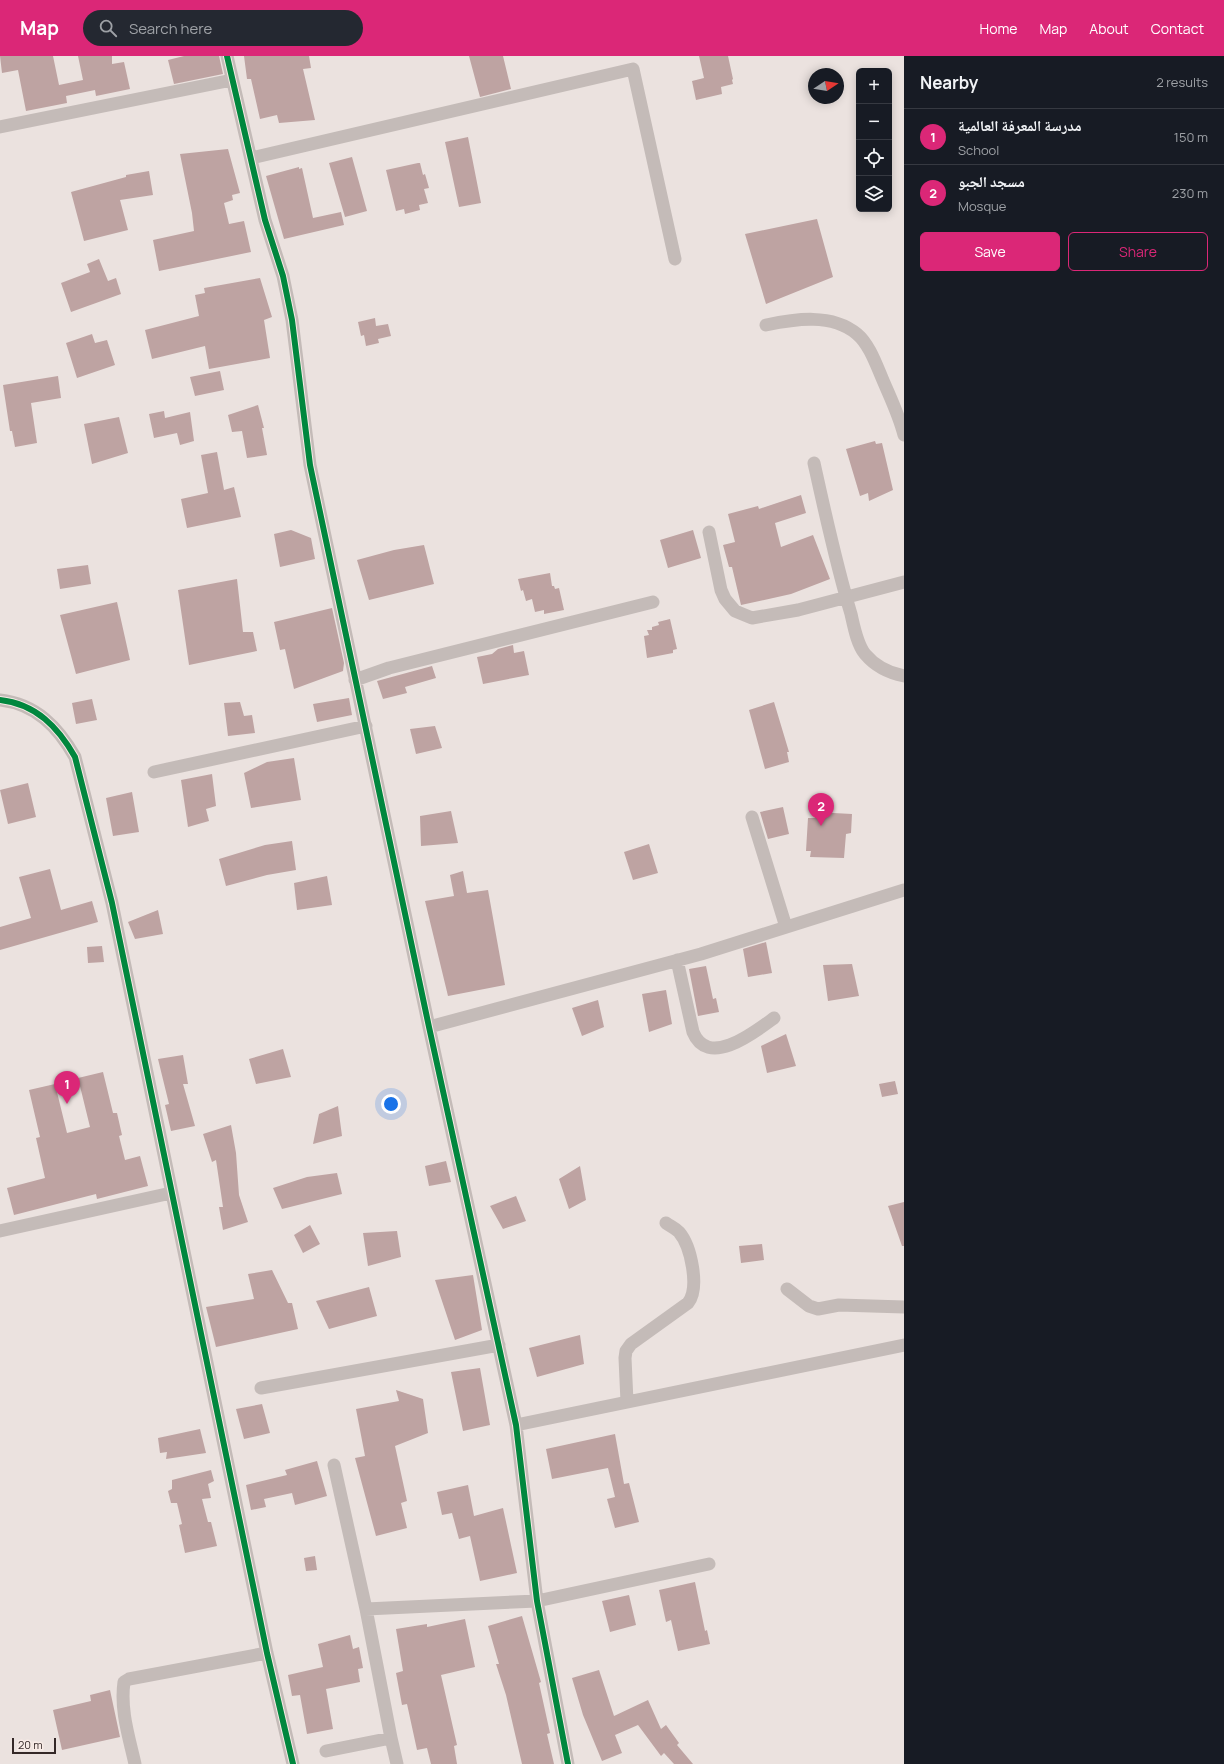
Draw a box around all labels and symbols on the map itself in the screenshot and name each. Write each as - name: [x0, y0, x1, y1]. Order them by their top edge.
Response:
- north arrow: [808, 68, 844, 104]
- pin: 2: [808, 793, 834, 826]
- pin: 1: [54, 1071, 80, 1104]
- your location: [381, 1094, 401, 1114]
- scale bar: [12, 1736, 56, 1755]

